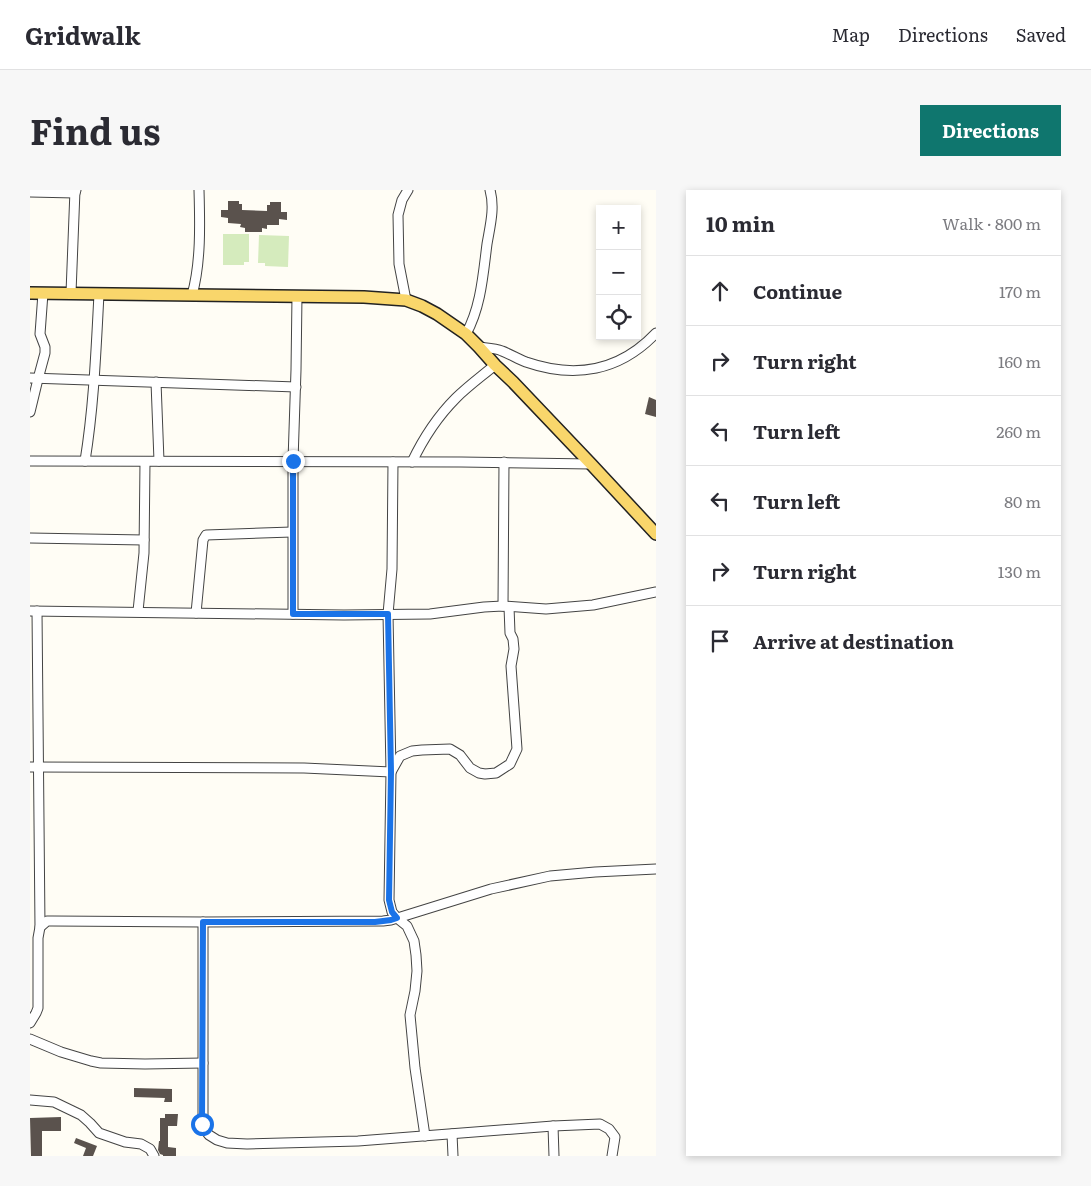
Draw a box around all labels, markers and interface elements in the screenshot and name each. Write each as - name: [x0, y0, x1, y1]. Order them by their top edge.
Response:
- text: Gridwalk: [25, 17, 141, 52]
- text: Map: [832, 21, 870, 48]
- text: Directions: [898, 21, 988, 48]
- text: Saved: [1016, 21, 1066, 48]
- text: Find us: [30, 104, 160, 156]
- button: Directions: [920, 105, 1061, 156]
- map controls: [596, 205, 641, 340]
- button: +: [596, 205, 641, 250]
- text: 10 min: [706, 207, 775, 238]
- text: Walk · 800 m: [942, 211, 1041, 235]
- button: −: [596, 250, 641, 295]
- icon: ahead: [706, 277, 734, 305]
- text: Continue: [753, 277, 842, 305]
- text: 170 m: [999, 279, 1041, 303]
- button: locate: [596, 295, 641, 340]
- icon: right: [706, 347, 734, 375]
- text: Turn right: [753, 347, 857, 375]
- text: 160 m: [998, 349, 1041, 373]
- icon: left: [706, 417, 734, 445]
- text: Turn left: [753, 417, 840, 445]
- text: 260 m: [996, 419, 1041, 443]
- route end: [282, 450, 305, 473]
- icon: left: [706, 487, 734, 515]
- text: Turn left: [753, 487, 840, 515]
- text: 80 m: [1004, 489, 1041, 513]
- icon: right: [706, 557, 734, 585]
- text: Turn right: [753, 557, 857, 585]
- text: 130 m: [998, 559, 1041, 583]
- icon: arrive: [706, 627, 734, 655]
- text: Arrive at destination: [753, 627, 954, 655]
- route start: [191, 1113, 214, 1136]

